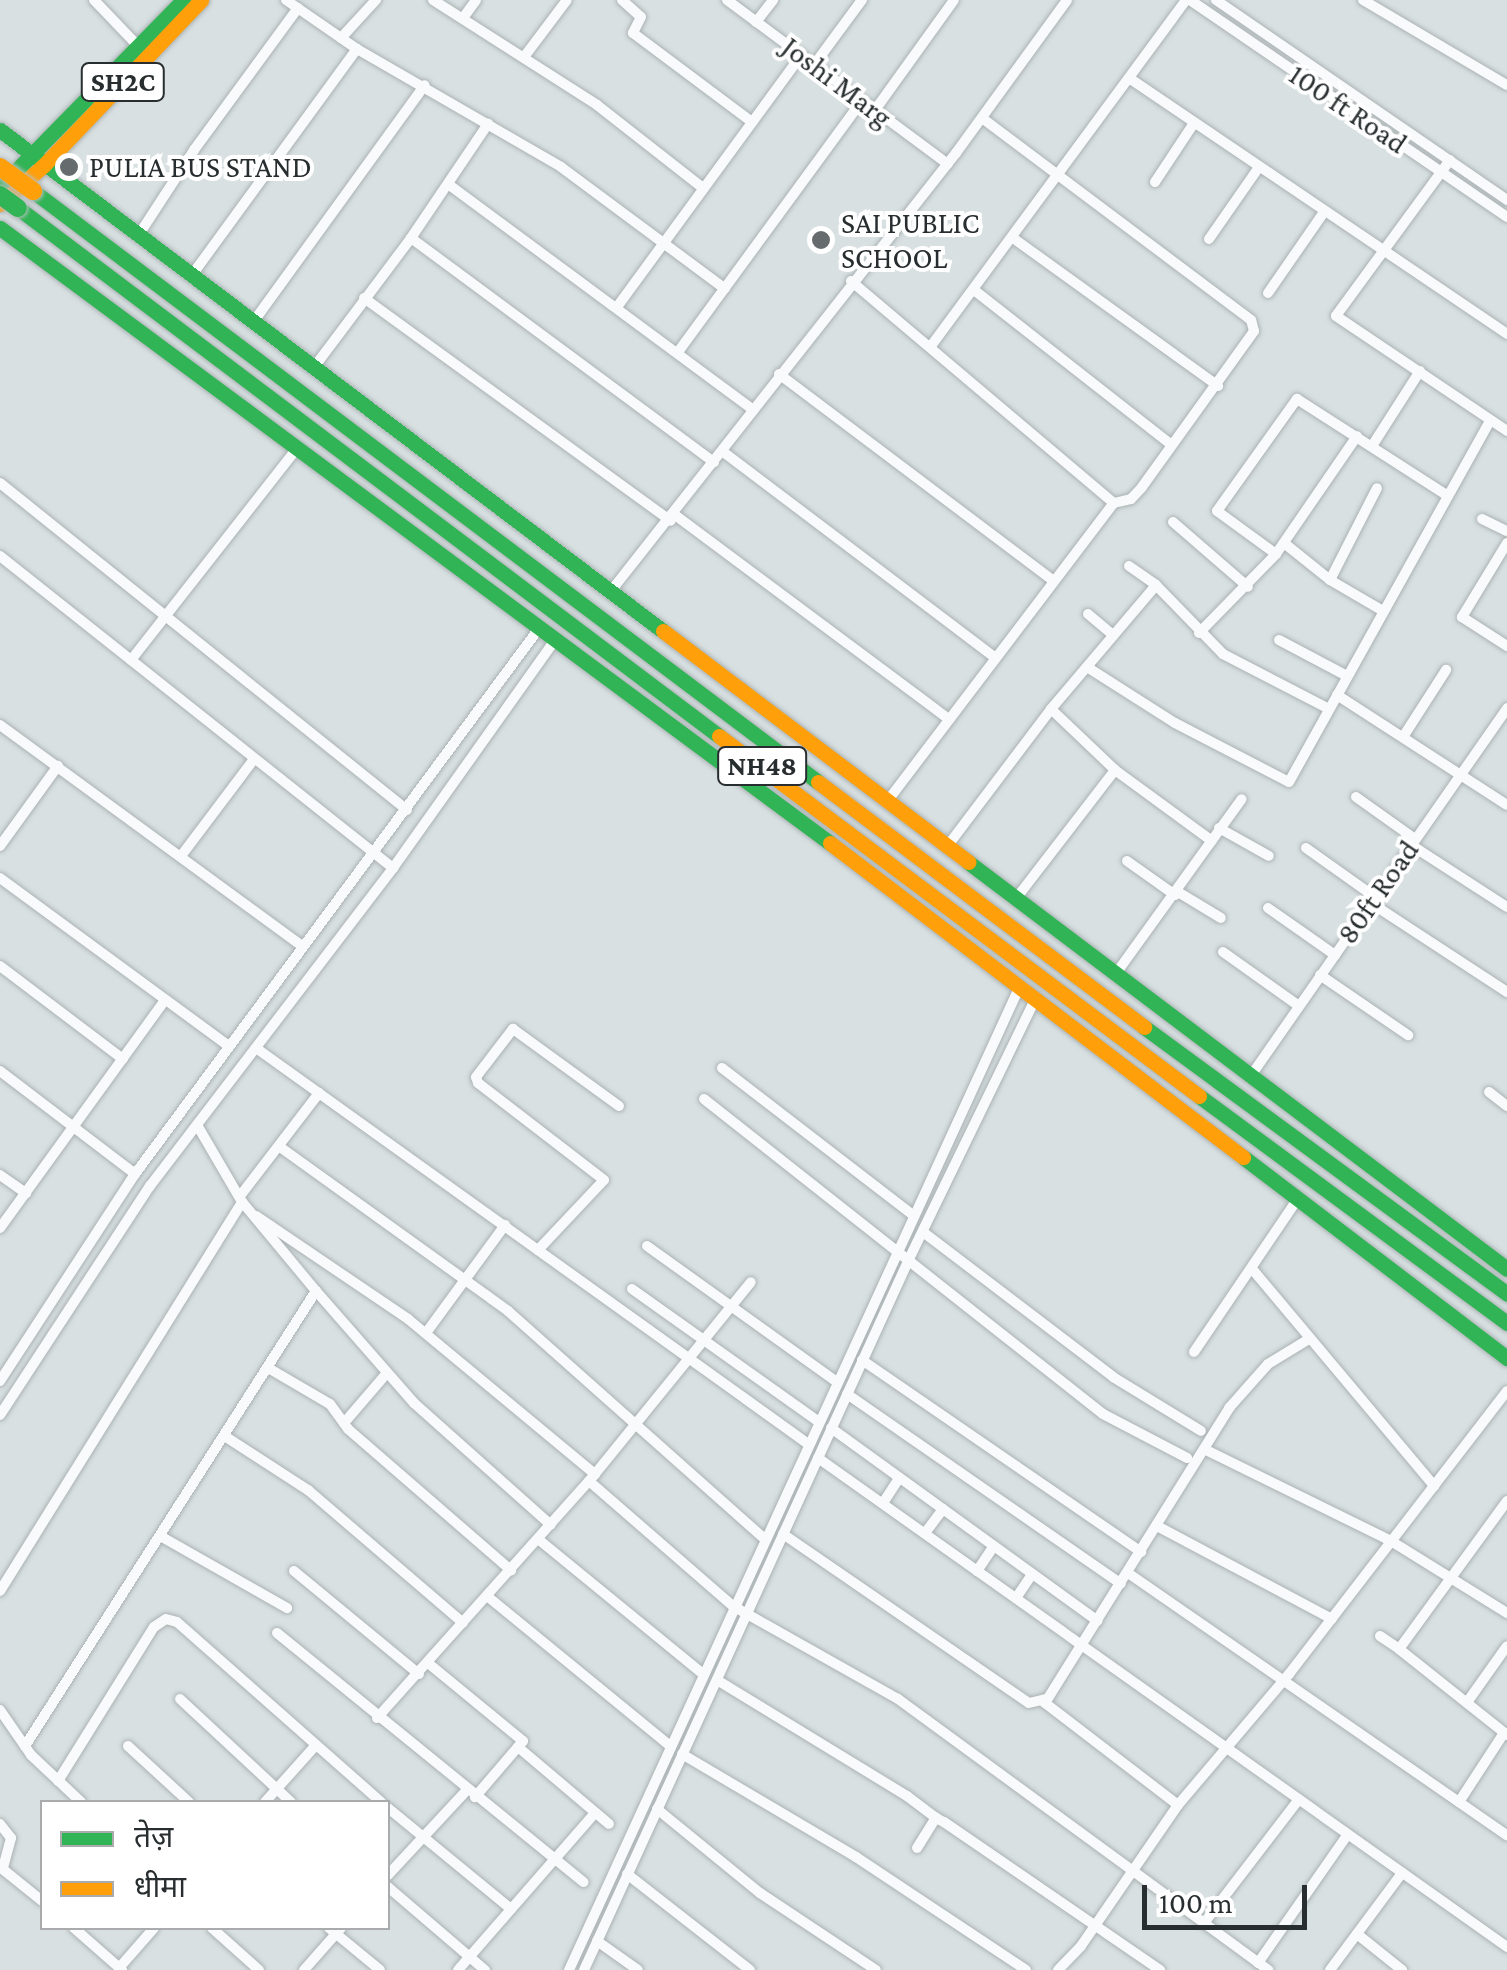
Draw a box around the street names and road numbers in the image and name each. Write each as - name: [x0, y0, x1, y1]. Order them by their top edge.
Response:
- street label: Joshi Marg: [775, 29, 899, 135]
- street label: 100 ft Road: [1282, 56, 1414, 162]
- road number: SH2C: [80, 59, 166, 105]
- road number: NH48: [717, 743, 807, 789]
- street label: 80ft Road: [1329, 833, 1427, 951]

